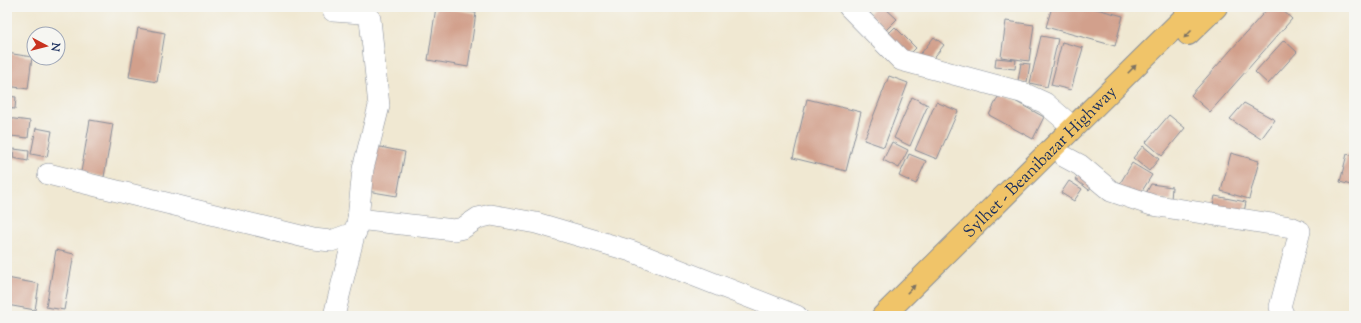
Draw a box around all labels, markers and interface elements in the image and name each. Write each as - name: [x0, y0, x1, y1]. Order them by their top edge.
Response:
- north arrow: [26, 26, 66, 66]
- one-way arrow: [1183, 29, 1193, 39]
- text: N: [46, 41, 64, 53]
- one-way arrow: [1127, 64, 1137, 74]
- street label: Sylhet - Beanibazar Highway: [959, 81, 1123, 244]
- one-way arrow: [906, 284, 916, 293]

